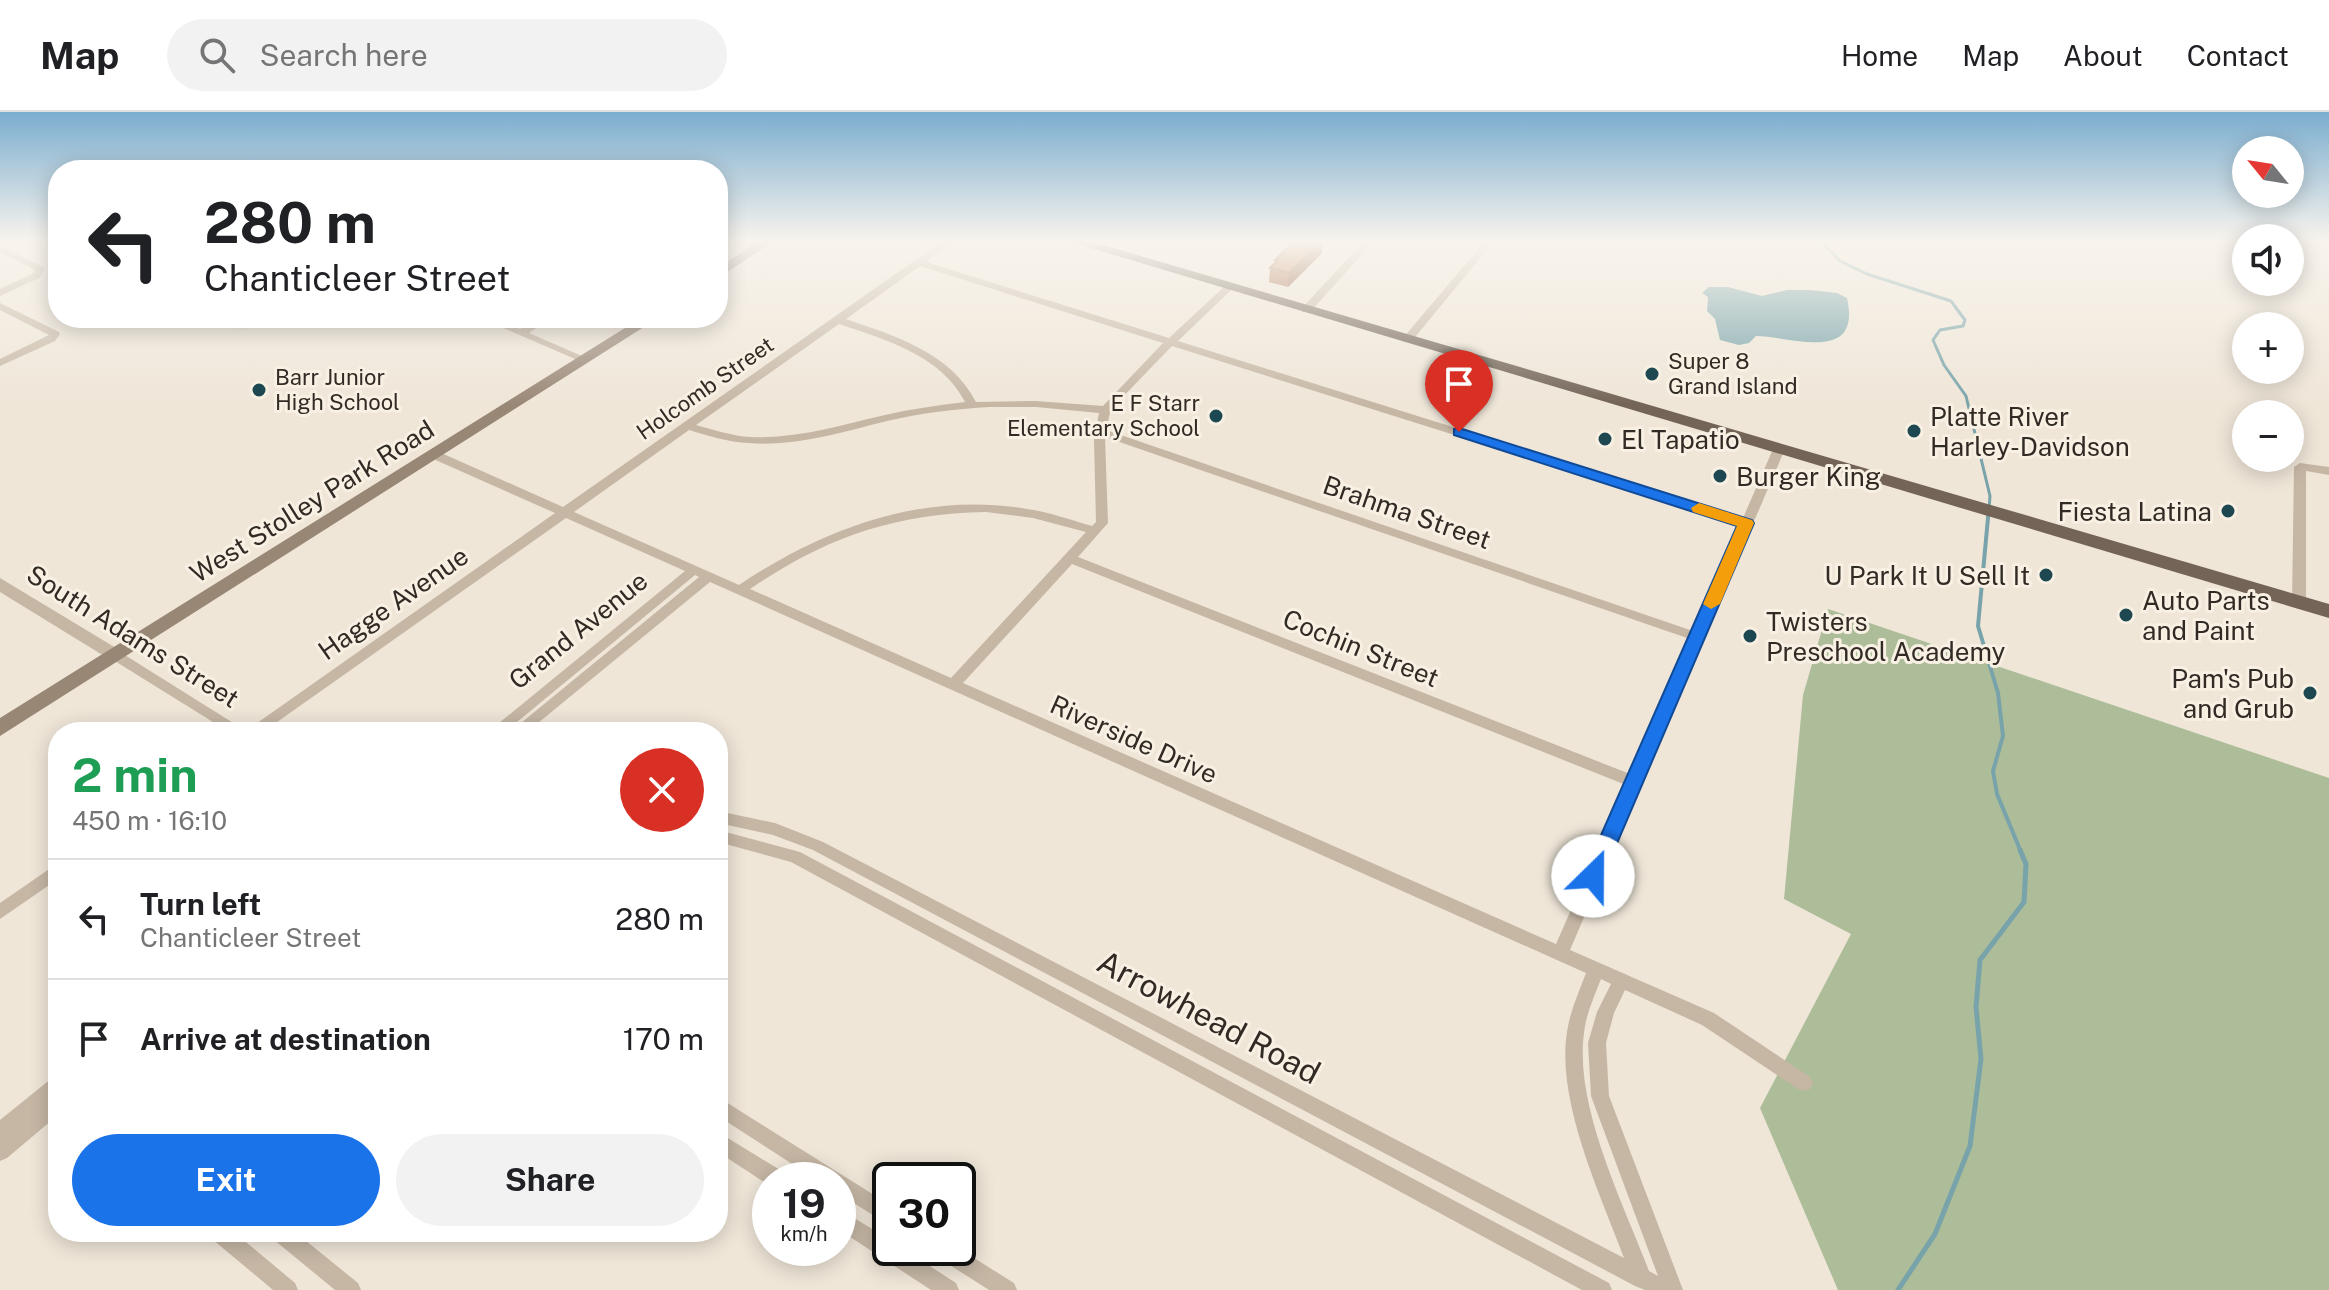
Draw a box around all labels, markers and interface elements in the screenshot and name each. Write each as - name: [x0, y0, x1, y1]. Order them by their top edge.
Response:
- search box: [167, 19, 727, 91]
- text: Map: [40, 33, 119, 78]
- icon: search: [195, 33, 239, 77]
- text: Search here: [259, 37, 428, 73]
- text: Home: [1841, 39, 1918, 72]
- text: Map: [1962, 39, 2019, 72]
- text: About: [2063, 39, 2143, 72]
- text: Contact: [2187, 39, 2289, 72]
- north arrow: [2232, 136, 2304, 208]
- map controls: [2232, 136, 2304, 472]
- text: 280 m: [204, 190, 376, 256]
- icon: left: [72, 192, 176, 296]
- button: sound: [2232, 224, 2304, 296]
- text: Chanticleer Street: [204, 257, 510, 299]
- button: +: [2232, 312, 2304, 384]
- street label: Holcomb Street: [632, 331, 778, 445]
- place label: Super 8 Grand Island: [1668, 348, 1798, 399]
- pin: [1425, 350, 1493, 432]
- icon: arrive: [1437, 362, 1481, 406]
- place label: Barr Junior High School: [275, 364, 400, 415]
- marker: Super 8 Grand Island: [1643, 365, 1661, 383]
- marker: Barr Junior High School: [250, 381, 268, 399]
- place label: E F Starr Elementary School: [1007, 390, 1200, 441]
- button: −: [2232, 400, 2304, 472]
- place label: Platte River Harley-Davidson: [1930, 401, 2130, 462]
- marker: E F Starr Elementary School: [1207, 407, 1225, 425]
- street label: West Stolley Park Road: [184, 413, 440, 589]
- marker: Platte River Harley-Davidson: [1905, 422, 1923, 440]
- place label: El Tapatio: [1621, 424, 1740, 455]
- marker: El Tapatio: [1596, 430, 1614, 448]
- place label: Burger King: [1736, 461, 1881, 492]
- marker: Burger King: [1711, 467, 1729, 485]
- street label: Brahma Street: [1319, 469, 1495, 555]
- place label: Fiesta Latina: [2057, 496, 2212, 527]
- marker: Fiesta Latina: [2219, 502, 2237, 520]
- street label: Hagge Avenue: [312, 540, 474, 666]
- street label: South Adams Street: [21, 558, 245, 714]
- place label: U Park It U Sell It: [1824, 560, 2030, 591]
- street label: Grand Avenue: [502, 565, 654, 695]
- marker: U Park It U Sell It: [2037, 566, 2055, 584]
- place label: Auto Parts and Paint: [2142, 585, 2270, 646]
- street label: Cochin Street: [1279, 603, 1443, 693]
- place label: Twisters Preschool Academy: [1766, 606, 2006, 667]
- marker: Auto Parts and Paint: [2117, 606, 2135, 624]
- marker: Twisters Preschool Academy: [1741, 627, 1759, 645]
- place label: Pam's Pub and Grub: [2171, 663, 2294, 724]
- marker: Pam's Pub and Grub: [2301, 684, 2319, 702]
- street label: Riverside Drive: [1046, 688, 1222, 790]
- text: 2 min: [72, 746, 198, 803]
- button: close: [620, 748, 704, 832]
- text: 450 m · 16:10: [72, 805, 227, 836]
- position arrow: [1551, 834, 1635, 918]
- text: Turn left: [140, 886, 261, 922]
- icon: left: [72, 897, 116, 941]
- text: 280 m: [615, 901, 704, 937]
- text: Chanticleer Street: [140, 922, 361, 953]
- street label: Arrowhead Road: [1091, 943, 1327, 1091]
- icon: arrive: [72, 1017, 116, 1061]
- text: Arrive at destination: [140, 1021, 431, 1057]
- text: 170 m: [623, 1021, 704, 1057]
- button: Exit: [72, 1134, 380, 1226]
- button: Share: [396, 1134, 704, 1226]
- speed limit sign: 30: [872, 1162, 976, 1266]
- text: 19: [782, 1180, 826, 1227]
- text: km/h: [780, 1222, 828, 1246]

